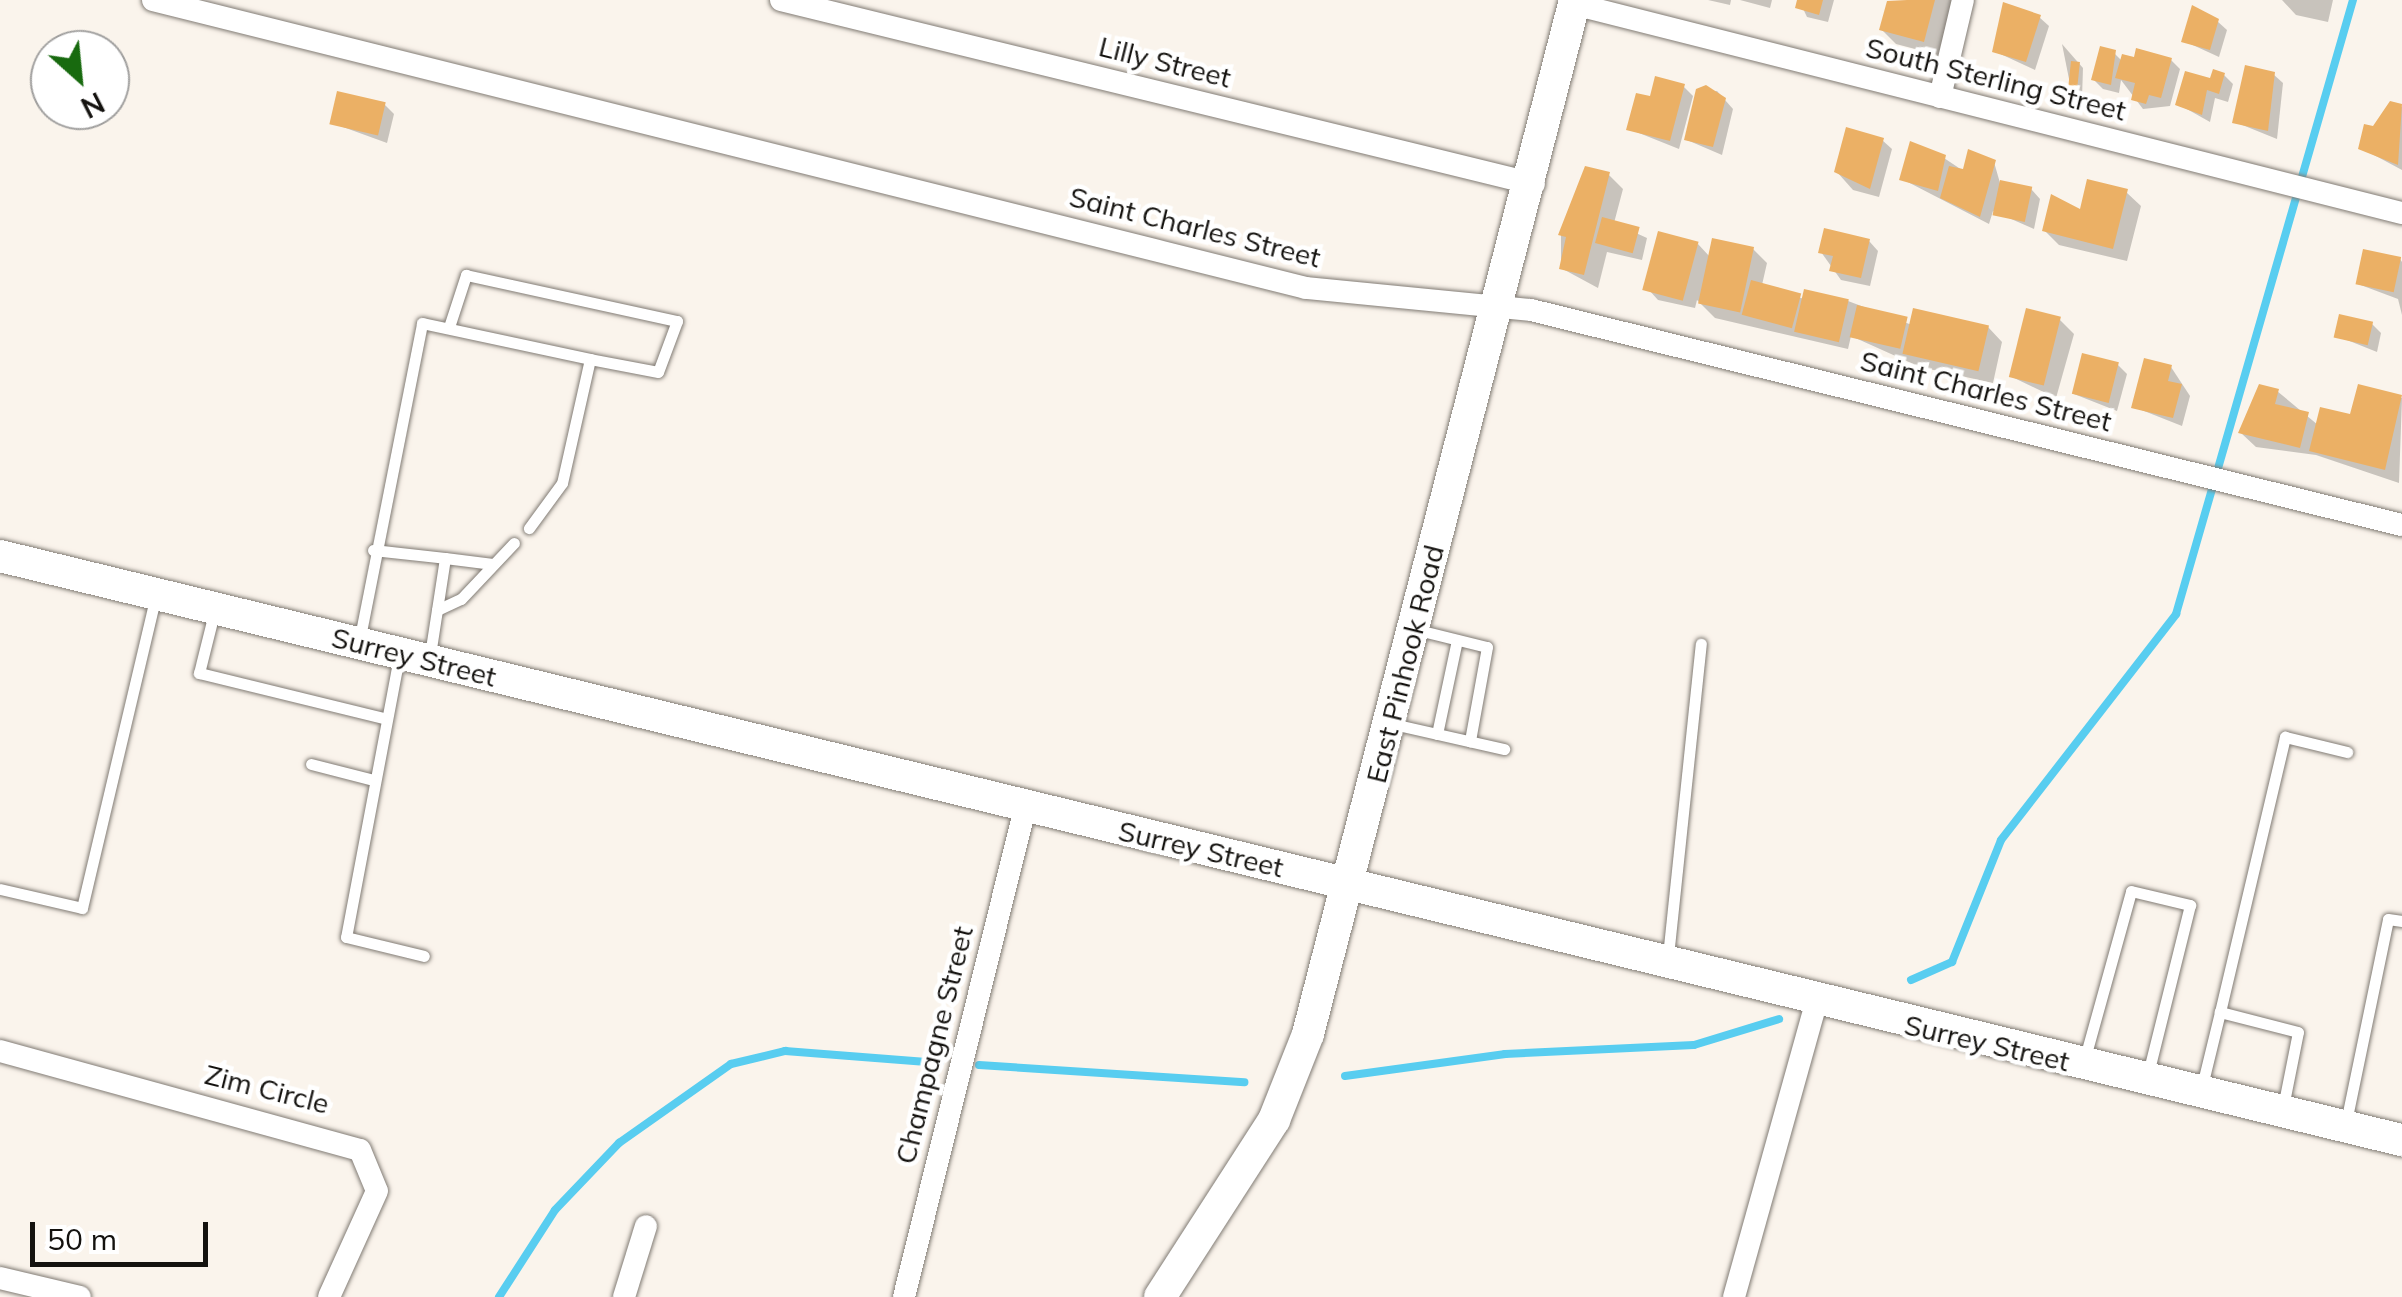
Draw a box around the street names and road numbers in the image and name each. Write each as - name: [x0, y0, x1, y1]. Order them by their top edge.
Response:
- street label: Lilly Street: [1096, 29, 1234, 95]
- street label: South Sterling Street: [1862, 30, 2130, 128]
- street label: Saint Charles Street: [1066, 180, 1324, 274]
- street label: Saint Charles Street: [1857, 344, 2115, 438]
- street label: East Pinhook Road: [1359, 542, 1451, 786]
- street label: Surrey Street: [328, 620, 500, 694]
- street label: Surrey Street: [1115, 814, 1287, 884]
- street label: Champagne Street: [888, 923, 980, 1167]
- street label: Surrey Street: [1901, 1008, 2073, 1078]
- street label: Zim Circle: [201, 1057, 333, 1121]

